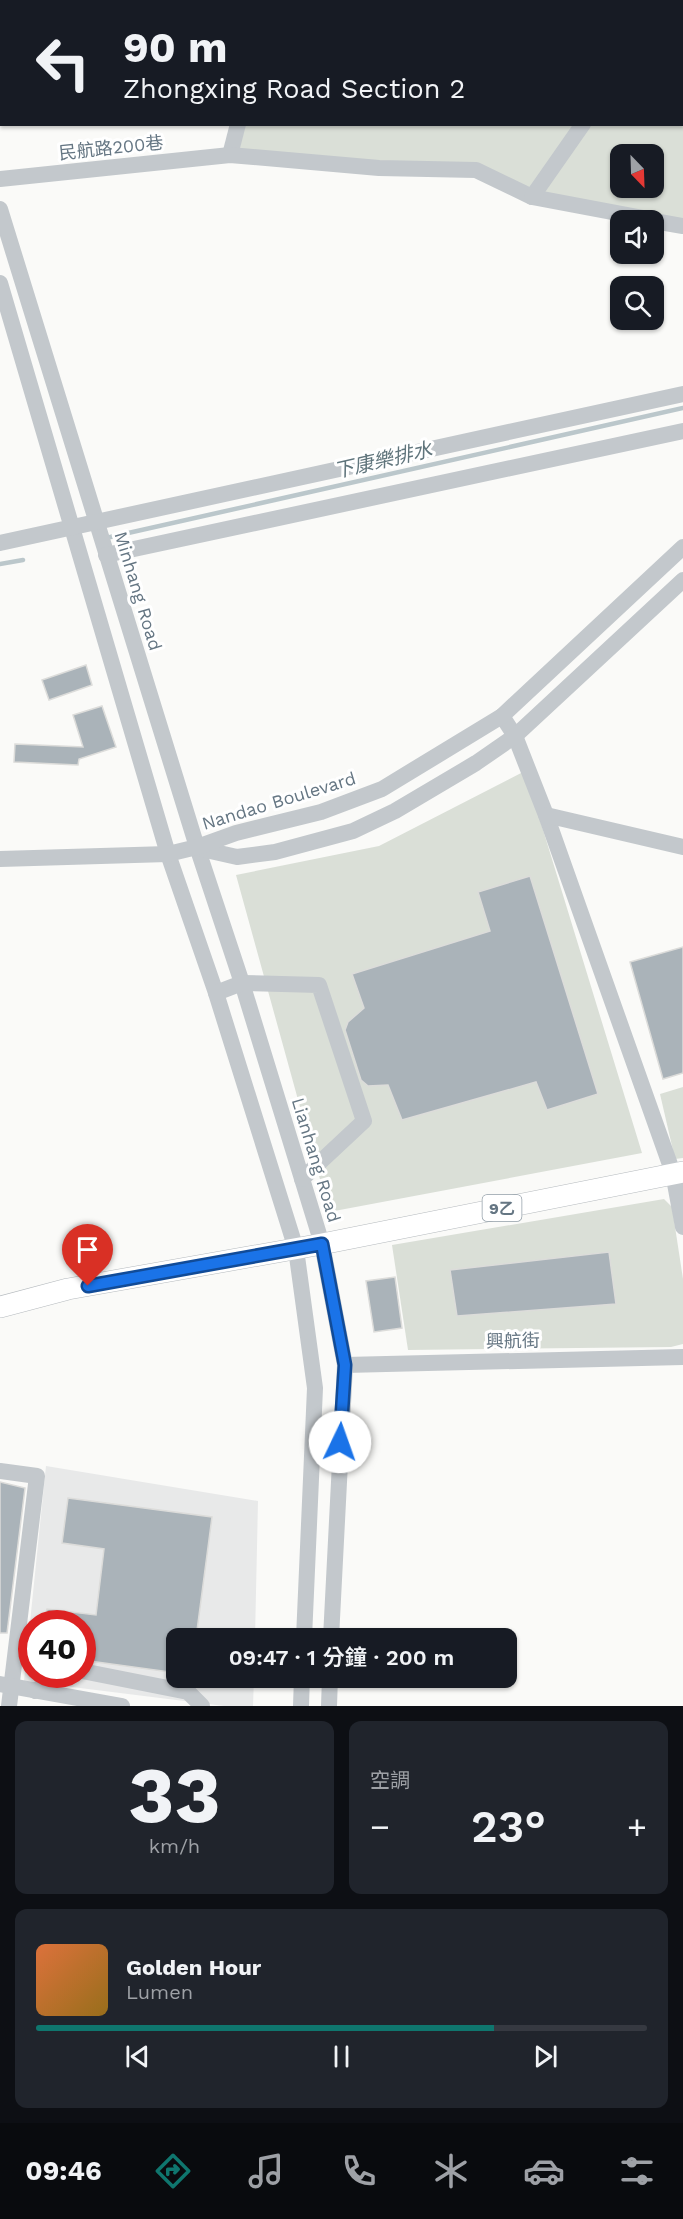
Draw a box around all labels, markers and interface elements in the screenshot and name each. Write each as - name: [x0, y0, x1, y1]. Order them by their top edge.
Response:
- text: 90 m: [123, 23, 227, 72]
- icon: left: [24, 24, 102, 102]
- text: Zhongxing Road Section 2: [123, 73, 465, 105]
- street label: 民航路200巷: [58, 132, 164, 163]
- north arrow: [610, 144, 664, 198]
- map controls: [610, 144, 664, 330]
- button: sound: [610, 210, 664, 264]
- button: search: [610, 276, 664, 330]
- water label: 下康樂排水: [332, 437, 435, 483]
- street label: Minhang Road: [110, 529, 167, 653]
- street label: Nandao Boulevard: [199, 767, 358, 834]
- street label: Lianhang Road: [288, 1095, 345, 1225]
- road number: 9乙: [482, 1195, 522, 1221]
- pin: [62, 1224, 113, 1286]
- icon: arrive: [71, 1233, 104, 1266]
- street label: 興航街: [486, 1330, 540, 1351]
- position arrow: [308, 1410, 372, 1474]
- speed limit sign: 40: [18, 1610, 96, 1688]
- text: 09:47 · 1 分鐘 · 200 m: [229, 1645, 454, 1670]
- text: 33: [128, 1749, 221, 1841]
- text: 空調: [370, 1768, 410, 1792]
- text: 23°: [471, 1800, 546, 1853]
- text: −: [370, 1807, 390, 1846]
- text: +: [627, 1807, 647, 1846]
- text: km/h: [149, 1834, 200, 1858]
- text: Golden Hour: [126, 1955, 261, 1980]
- text: Lumen: [126, 1980, 193, 2004]
- icon: previous: [121, 2040, 154, 2073]
- icon: pause: [325, 2040, 358, 2073]
- icon: next: [529, 2040, 562, 2073]
- icon: directions: [152, 2150, 194, 2192]
- icon: music: [245, 2150, 287, 2192]
- icon: phone: [338, 2150, 380, 2192]
- icon: climate: [430, 2150, 472, 2192]
- icon: car: [523, 2150, 565, 2192]
- icon: filters: [616, 2150, 658, 2192]
- text: 09:46: [25, 2155, 102, 2187]

